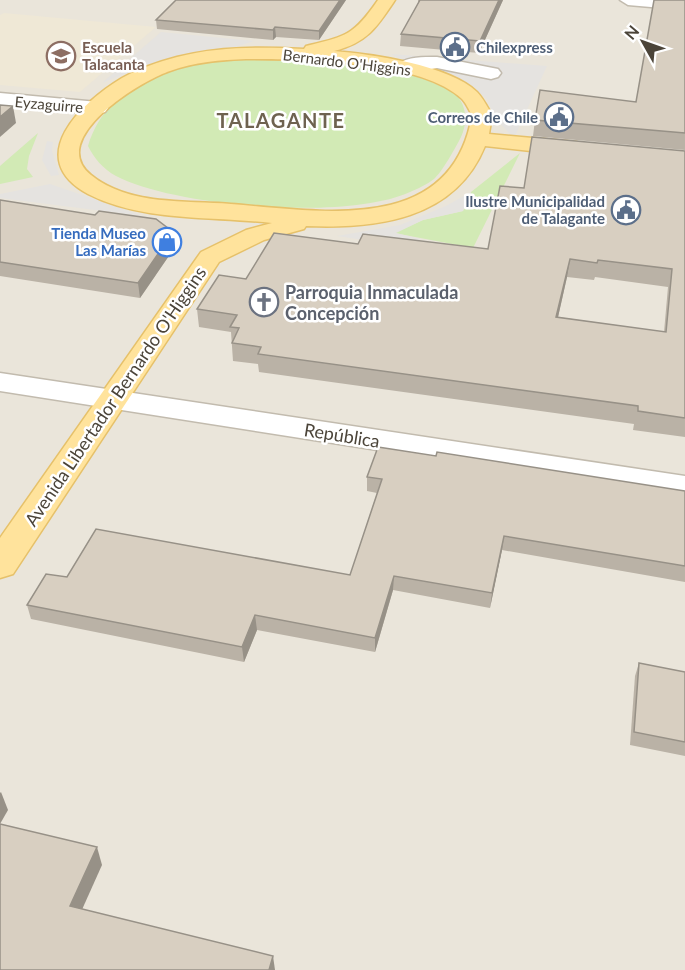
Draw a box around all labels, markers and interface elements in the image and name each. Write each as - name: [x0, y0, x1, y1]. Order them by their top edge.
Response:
- north arrow: [613, 12, 673, 72]
- text: N: [620, 21, 642, 43]
- public building icon: Chilexpress: [439, 31, 471, 63]
- place label: Escuela Talacanta: [82, 38, 145, 73]
- place label: Chilexpress: [476, 38, 553, 56]
- school or university icon: Escuela Talacanta: [45, 40, 77, 72]
- street label: Bernardo O'Higgins: [282, 45, 412, 79]
- street label: Eyzaguirre: [14, 92, 84, 116]
- public building icon: Correos de Chile: [543, 101, 575, 133]
- district label: TALAGANTE: [217, 108, 345, 132]
- place label: Correos de Chile: [428, 108, 538, 126]
- place label: Ilustre Municipalidad de Talagante: [465, 192, 605, 227]
- public building icon: Ilustre Municipalidad de Talagante: [610, 194, 642, 226]
- place label: Tienda Museo Las Marías: [51, 224, 146, 259]
- shop icon: Tienda Museo Las Marías: [151, 226, 183, 258]
- street label: Avenida Libertador Bernardo O'Higgins: [20, 262, 211, 530]
- place label: Parroquia Inmaculada Concepción: [285, 281, 458, 324]
- church icon: Parroquia Inmaculada Concepción: [248, 286, 280, 318]
- street label: República: [302, 418, 382, 452]

